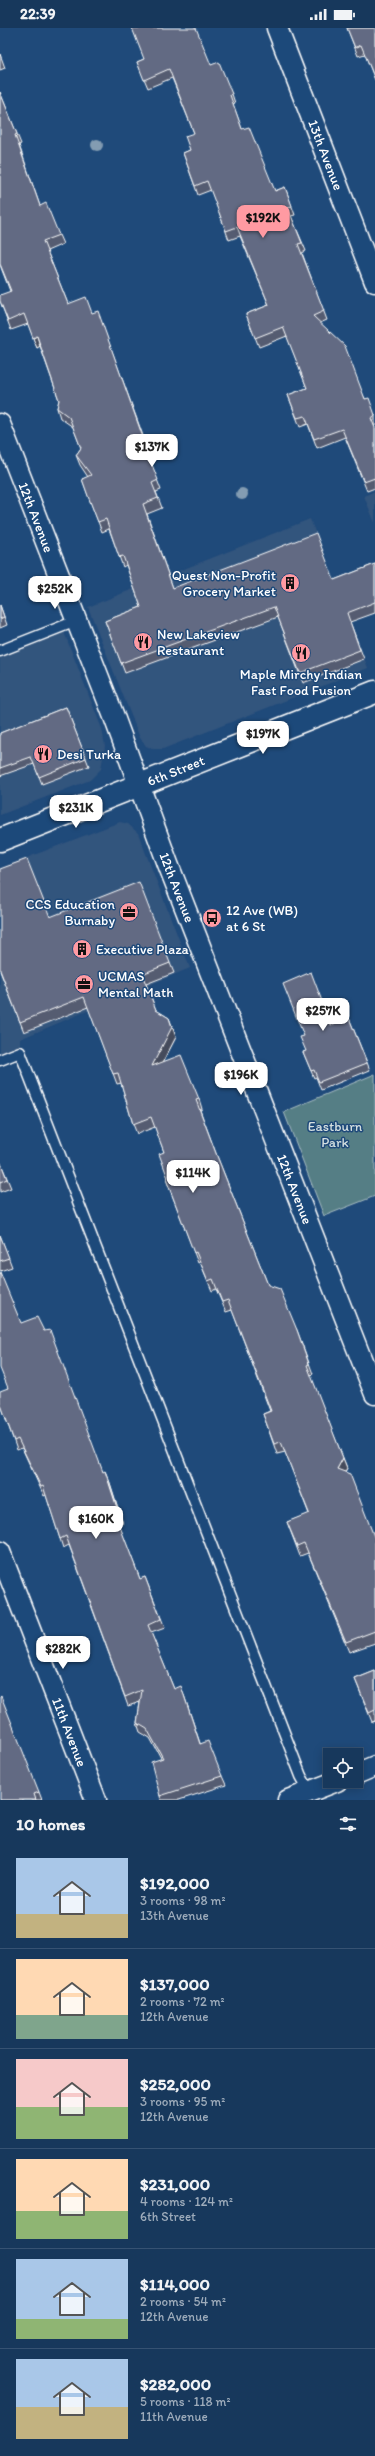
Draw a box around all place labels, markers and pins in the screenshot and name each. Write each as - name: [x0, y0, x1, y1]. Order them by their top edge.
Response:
- pin: $192K: [235, 205, 291, 239]
- pin: $137K: [124, 434, 180, 468]
- place label: Quest Non-Profit Grocery Market: [172, 567, 276, 600]
- building icon: Quest Non-Profit Grocery Market: [279, 572, 301, 594]
- pin: $252K: [27, 576, 83, 610]
- place label: New Lakeview Restaurant: [157, 626, 240, 659]
- restaurant icon: New Lakeview Restaurant: [132, 631, 154, 653]
- restaurant icon: Maple Mirchy Indian Fast Food Fusion: [290, 642, 312, 664]
- place label: Maple Mirchy Indian Fast Food Fusion: [240, 666, 362, 699]
- pin: $197K: [235, 721, 291, 755]
- restaurant icon: Desi Turka: [32, 743, 54, 765]
- place label: Desi Turka: [57, 746, 122, 763]
- pin: $231K: [48, 795, 104, 829]
- place label: CCS Education Burnaby: [26, 896, 115, 929]
- office icon: CCS Education Burnaby: [118, 901, 140, 923]
- place label: 12 Ave (WB) at 6 St: [226, 902, 298, 935]
- bus stop icon: 12 Ave (WB) at 6 St: [201, 907, 223, 929]
- building icon: Executive Plaza: [71, 938, 93, 960]
- place label: Executive Plaza: [96, 941, 190, 958]
- place label: UCMAS Mental Math: [98, 968, 174, 1001]
- office icon: UCMAS Mental Math: [73, 973, 95, 995]
- pin: $257K: [295, 998, 351, 1032]
- pin: $196K: [213, 1062, 269, 1096]
- pin: $114K: [165, 1160, 221, 1194]
- pin: $160K: [68, 1506, 124, 1540]
- pin: $282K: [35, 1636, 91, 1670]

